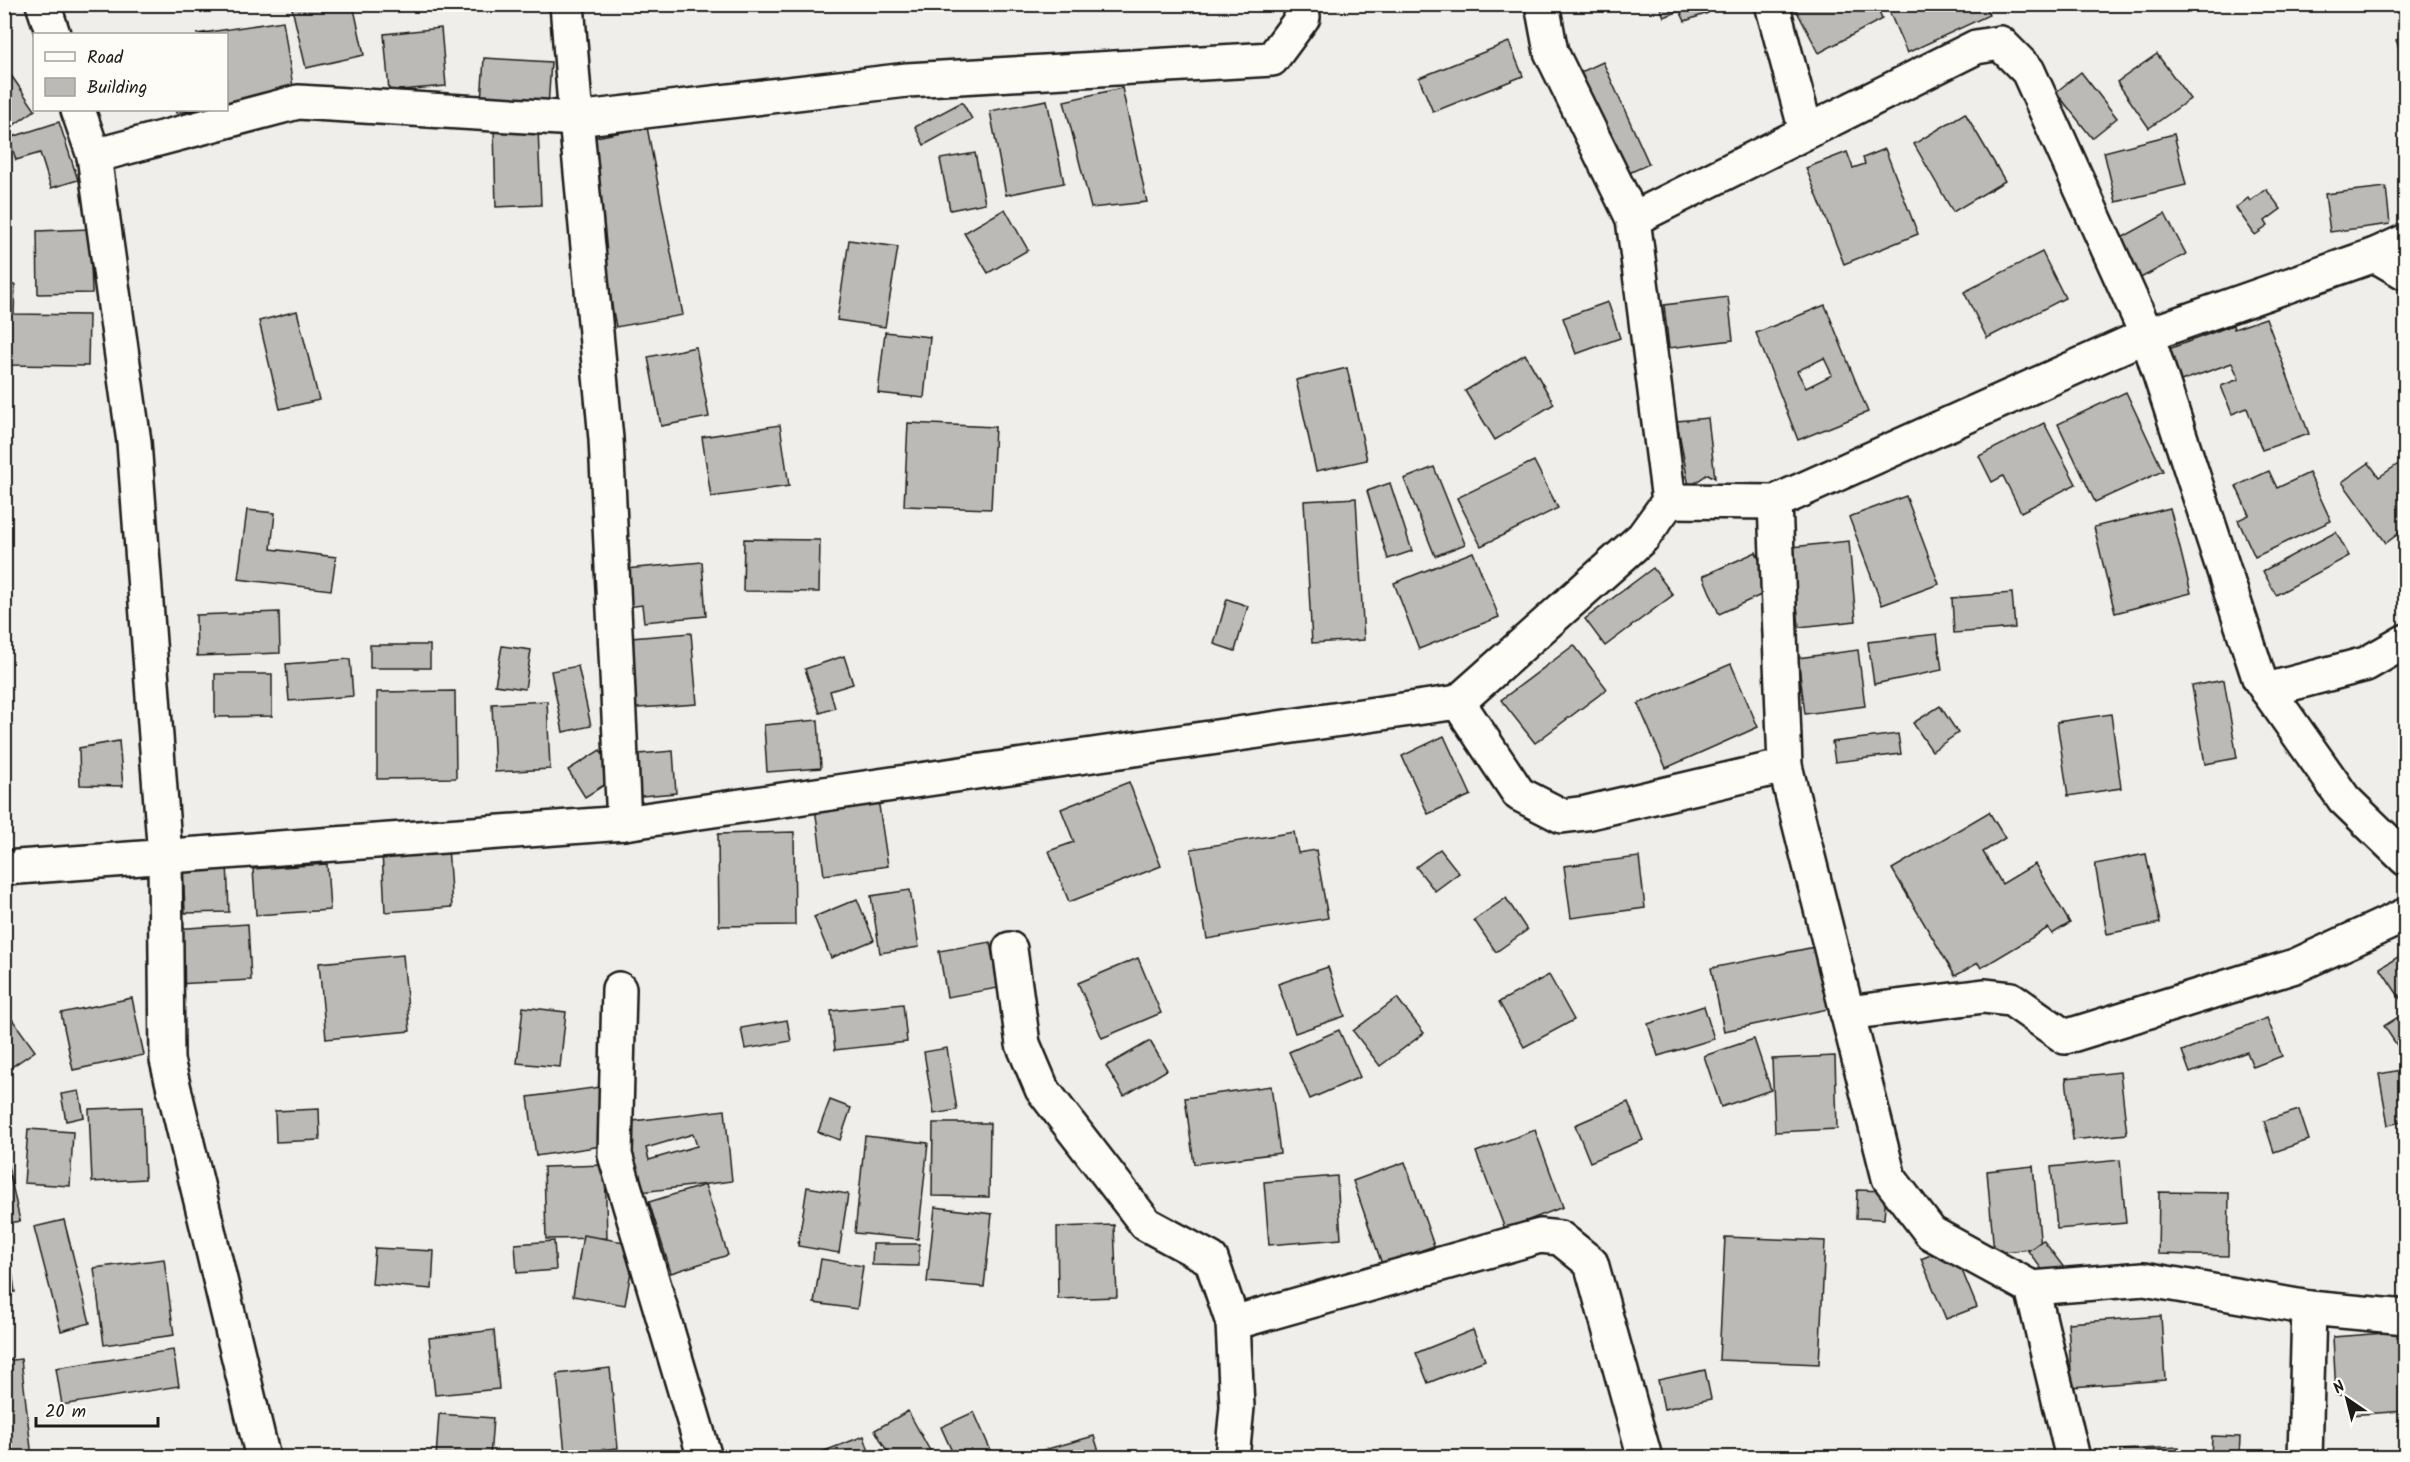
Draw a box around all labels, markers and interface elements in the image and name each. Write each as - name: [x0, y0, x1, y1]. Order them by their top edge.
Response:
- legend: [33, 33, 228, 111]
- text: Road: [87, 44, 124, 73]
- text: Building: [87, 74, 147, 103]
- north arrow: [2317, 1369, 2377, 1429]
- text: N: [2328, 1375, 2351, 1401]
- scale bar: [36, 1390, 158, 1428]
- text: 20 m: [45, 1398, 86, 1427]

